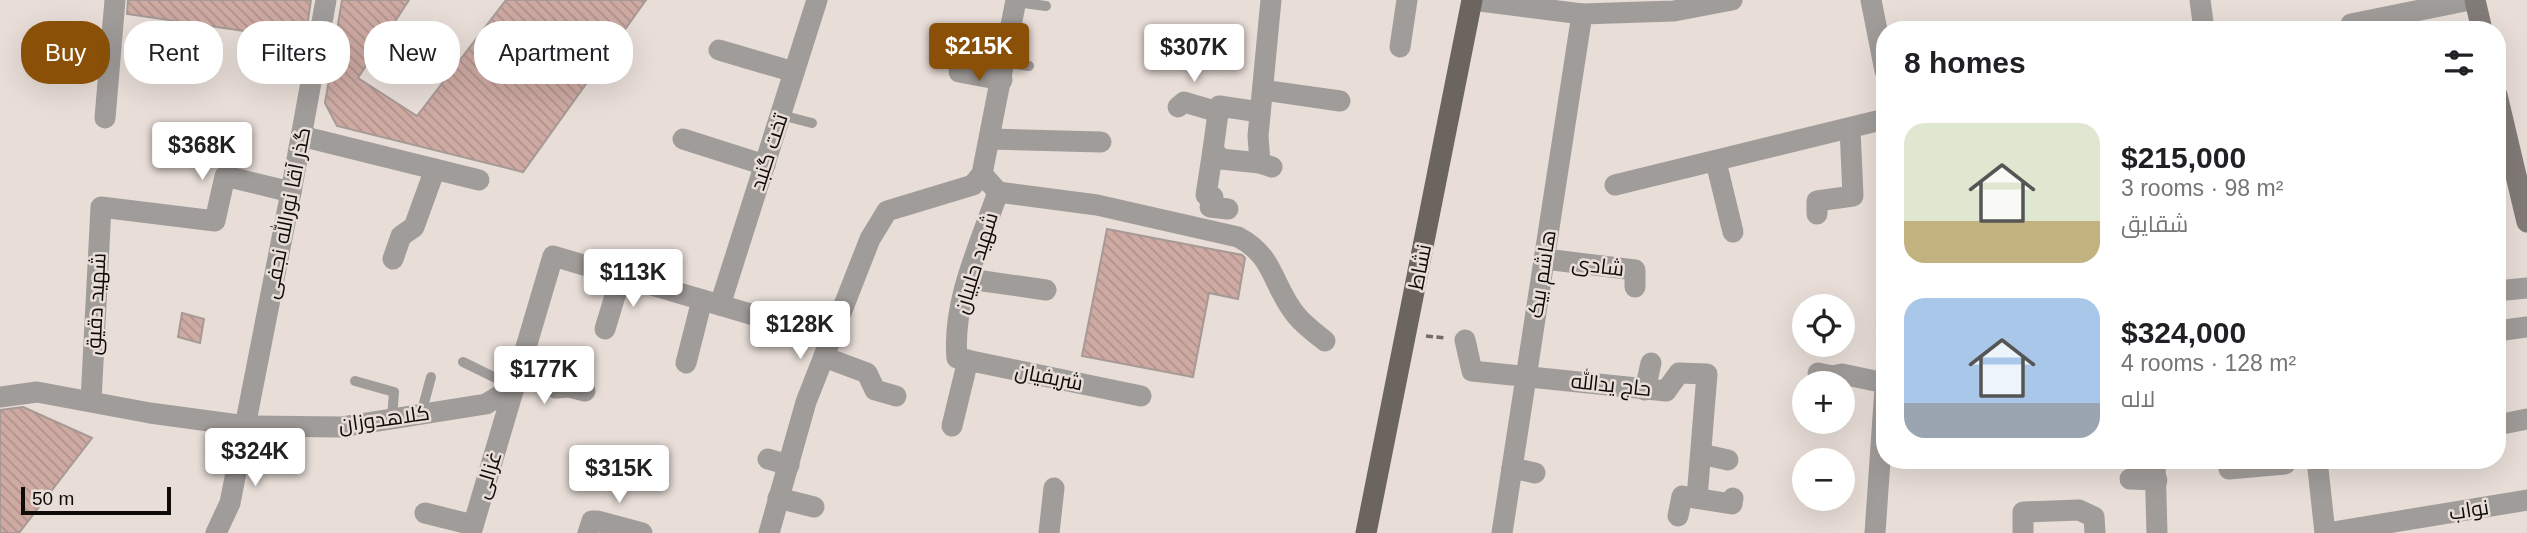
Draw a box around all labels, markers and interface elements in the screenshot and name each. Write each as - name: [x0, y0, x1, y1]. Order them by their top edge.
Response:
- chip: Buy: [21, 21, 110, 84]
- chip: Rent: [124, 21, 223, 84]
- chip: Filters: [237, 21, 350, 84]
- chip: New: [364, 21, 460, 84]
- chip: Apartment: [474, 21, 633, 84]
- pin: $215K: [930, 24, 1028, 83]
- pin: $307K: [1145, 24, 1243, 84]
- text: $215K: [945, 33, 1013, 59]
- text: $307K: [1160, 34, 1228, 60]
- icon: filters: [2440, 44, 2478, 82]
- text: 8 homes: [1904, 46, 2026, 79]
- street label: تخت گنبد: [745, 110, 792, 193]
- pin: $368K: [153, 122, 251, 182]
- street label: گذر آقا نورالله نجفی: [257, 125, 316, 301]
- text: $368K: [168, 132, 236, 158]
- text: $215,000: [2121, 141, 2246, 174]
- icon: home: [1960, 151, 2044, 235]
- text: 3 rooms · 98 m²: [2121, 175, 2283, 201]
- street label: شهید حلبیان: [949, 209, 1004, 317]
- text: شقایق: [2121, 211, 2188, 237]
- street label: هاشم بیک: [1523, 228, 1563, 320]
- street label: نشاط: [1404, 242, 1435, 292]
- pin: $113K: [584, 250, 682, 309]
- street label: شادی: [1570, 251, 1626, 282]
- street label: شهید دقیق: [81, 252, 112, 356]
- text: $113K: [600, 259, 666, 285]
- map controls: [1792, 294, 1855, 511]
- button: locate: [1792, 294, 1855, 357]
- pin: $128K: [751, 302, 849, 361]
- text: $128K: [766, 311, 834, 337]
- text: $324,000: [2121, 316, 2246, 349]
- icon: home: [1960, 326, 2044, 410]
- pin: $177K: [495, 346, 593, 406]
- text: 4 rooms · 128 m²: [2121, 350, 2296, 376]
- text: $177K: [510, 356, 578, 382]
- street label: شریفیان: [1013, 359, 1085, 396]
- street label: حاج یدالله: [1570, 367, 1652, 403]
- button: +: [1792, 371, 1855, 434]
- text: لاله: [2121, 386, 2155, 412]
- street label: کلاهدوزان: [337, 401, 431, 438]
- pin: $324K: [206, 428, 304, 488]
- text: $324K: [221, 438, 289, 464]
- pin: $315K: [570, 446, 668, 505]
- street label: غزالی: [469, 448, 508, 502]
- button: −: [1792, 448, 1855, 511]
- text: $315K: [585, 455, 653, 481]
- scale bar: [21, 484, 172, 516]
- text: 50 m: [32, 488, 74, 509]
- street label: نواب: [2447, 495, 2491, 525]

